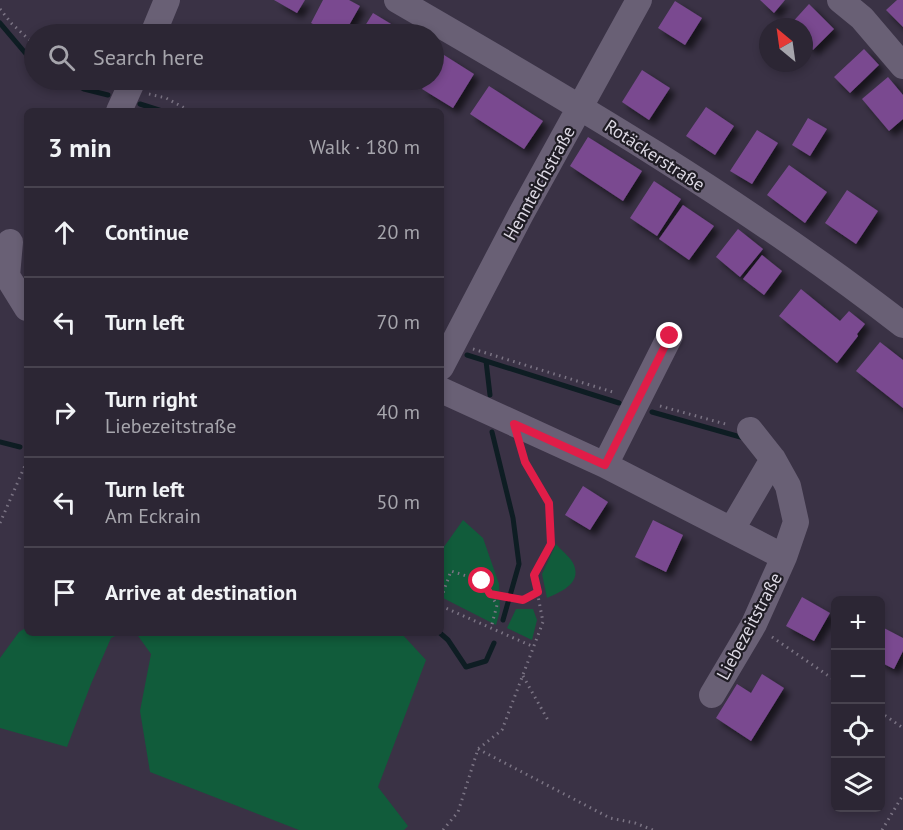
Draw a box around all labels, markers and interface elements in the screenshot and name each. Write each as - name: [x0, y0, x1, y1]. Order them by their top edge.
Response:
- north arrow: [759, 18, 813, 72]
- search box: [24, 24, 444, 90]
- icon: search: [45, 41, 78, 74]
- text: Search here: [93, 43, 204, 71]
- street label: Rotäckerstraße: [601, 114, 709, 196]
- street label: Hennteichstraße: [498, 122, 580, 244]
- text: 3 min: [48, 131, 111, 164]
- text: Walk · 180 m: [309, 134, 420, 160]
- icon: ahead: [48, 216, 81, 249]
- text: Continue: [105, 218, 189, 246]
- text: 20 m: [377, 219, 420, 245]
- icon: left: [48, 306, 81, 339]
- text: Turn left: [105, 308, 185, 336]
- text: 70 m: [377, 309, 420, 335]
- route end: [656, 322, 682, 348]
- text: Turn right: [105, 385, 197, 413]
- icon: right: [48, 396, 81, 429]
- text: 40 m: [377, 399, 420, 425]
- text: Liebezeitstraße: [105, 413, 236, 439]
- text: Turn left: [105, 475, 185, 503]
- icon: left: [48, 486, 81, 519]
- text: 50 m: [377, 489, 420, 515]
- text: Am Eckrain: [105, 503, 201, 529]
- route start: [468, 567, 494, 593]
- street label: Liebezeitstraße: [711, 568, 787, 684]
- icon: arrive: [48, 576, 81, 609]
- text: Arrive at destination: [105, 578, 297, 606]
- map controls: [831, 596, 885, 812]
- button: +: [831, 596, 885, 650]
- button: −: [831, 650, 885, 704]
- button: locate: [831, 704, 885, 758]
- button: layers: [831, 758, 885, 812]

